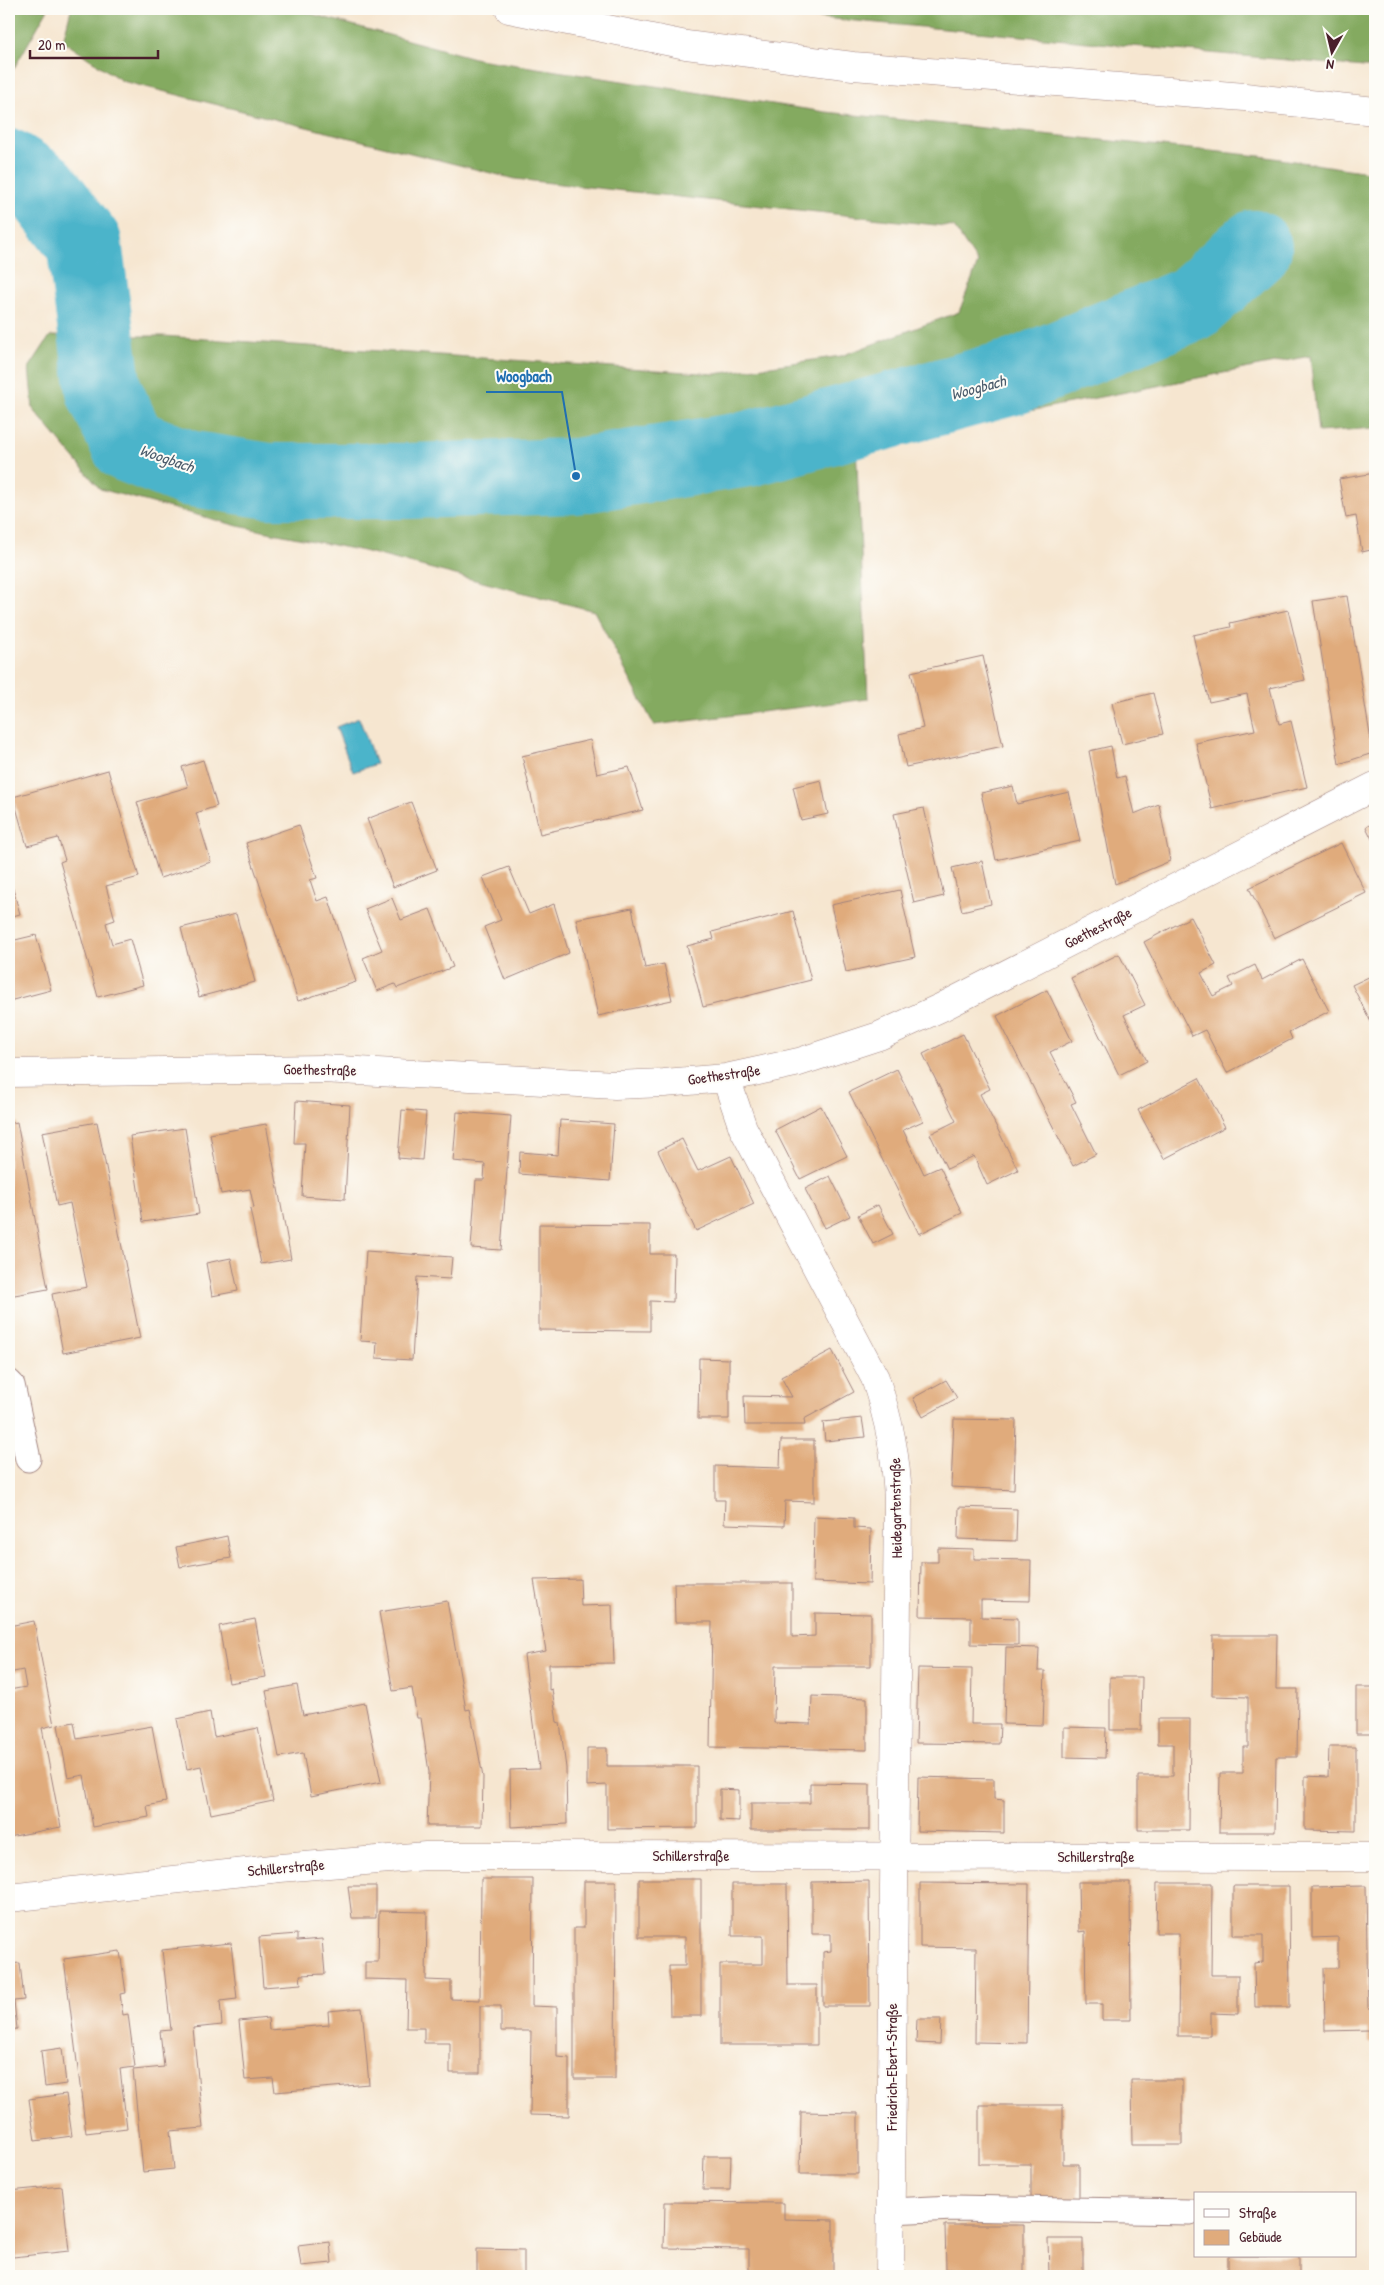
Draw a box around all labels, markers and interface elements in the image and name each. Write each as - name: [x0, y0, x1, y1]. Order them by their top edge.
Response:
- scale bar: [30, 28, 158, 60]
- north arrow: [1306, 28, 1356, 78]
- text: 20 m: [38, 34, 65, 55]
- text: N: [1325, 55, 1335, 75]
- callout: Woogbach: [486, 361, 562, 392]
- text: Woogbach: [496, 365, 552, 388]
- water label: Woogbach: [948, 369, 1009, 405]
- water label: Woogbach: [137, 439, 198, 478]
- street label: Goethestraße: [1060, 902, 1135, 954]
- street label: Goethestraße: [283, 1058, 357, 1081]
- street label: Goethestraße: [686, 1059, 762, 1090]
- street label: Heidegartenstraße: [884, 1457, 907, 1559]
- street label: Schillerstraße: [652, 1845, 730, 1866]
- street label: Schillerstraße: [1057, 1846, 1135, 1867]
- street label: Schillerstraße: [247, 1854, 325, 1881]
- street label: Friedrich-Ebert-Straße: [881, 2003, 902, 2132]
- legend: [1194, 2192, 1356, 2258]
- text: Straße: [1239, 2202, 1277, 2223]
- text: Gebäude: [1239, 2226, 1282, 2247]

